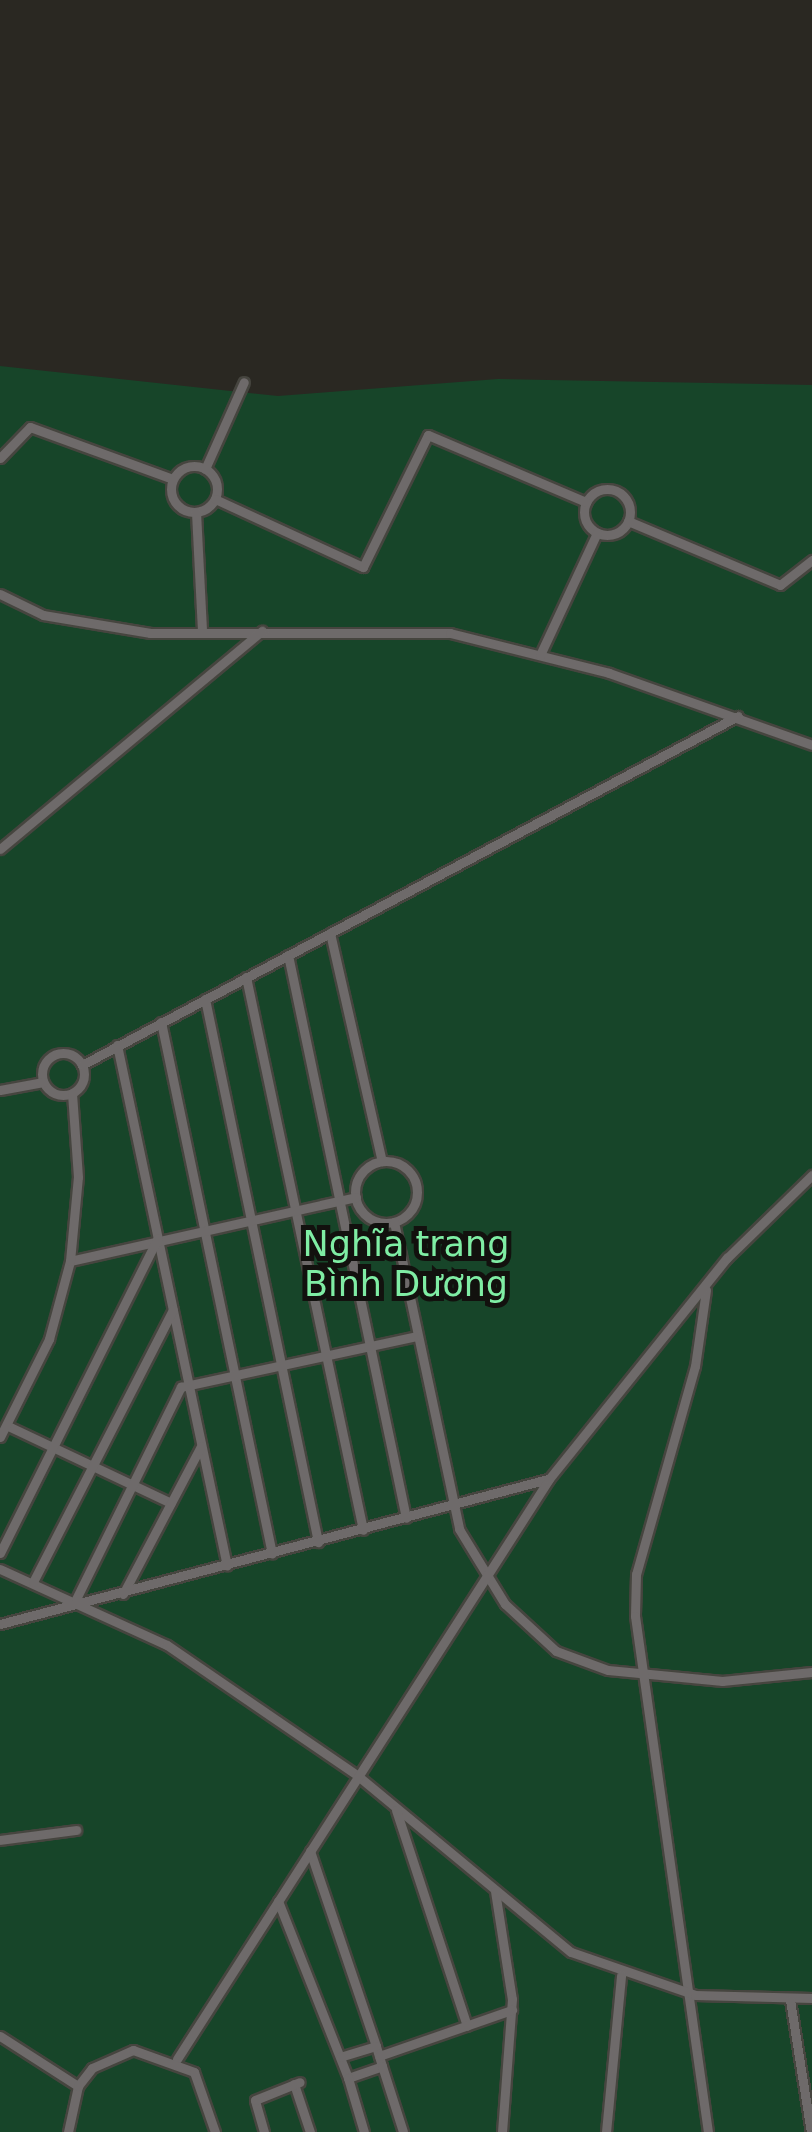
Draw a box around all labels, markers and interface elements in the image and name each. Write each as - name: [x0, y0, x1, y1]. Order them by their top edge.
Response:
- park label: Nghĩa trang Bình Dương: [303, 1223, 509, 1305]

